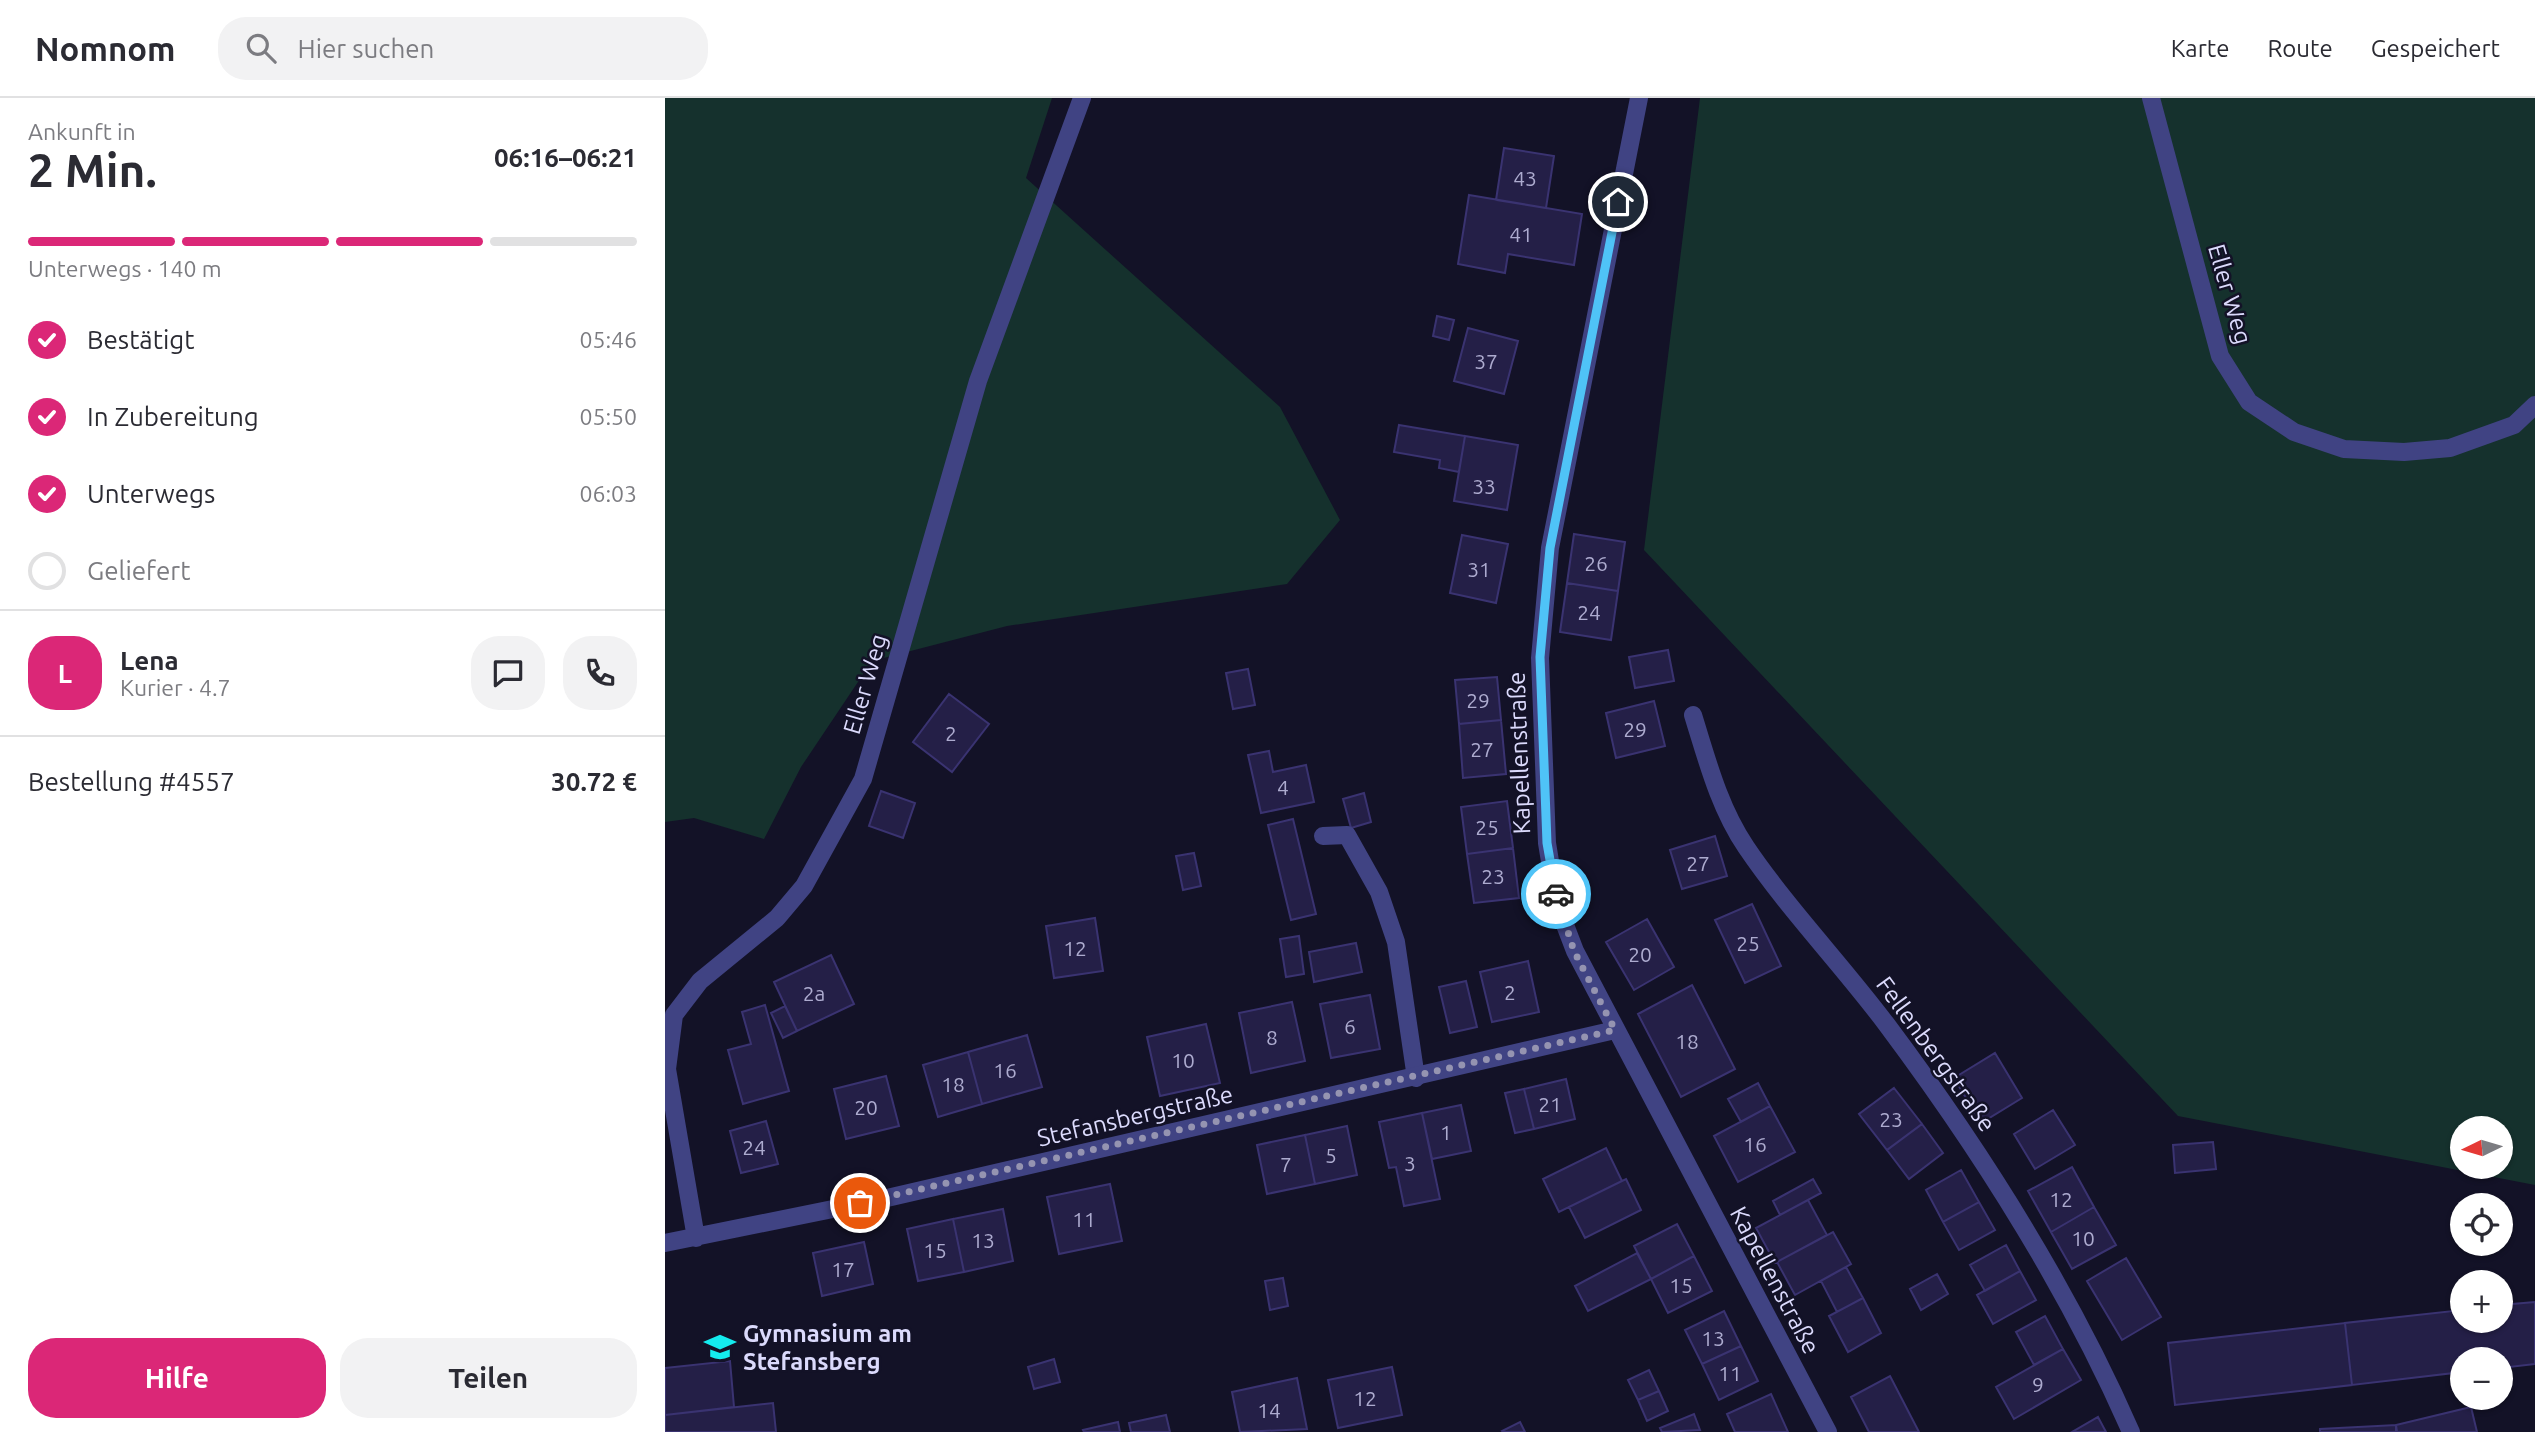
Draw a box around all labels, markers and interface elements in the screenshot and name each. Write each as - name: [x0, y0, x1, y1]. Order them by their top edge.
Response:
- search box: [218, 17, 708, 80]
- icon: search: [242, 29, 280, 67]
- text: Nomnom: [35, 30, 176, 67]
- text: Hier suchen: [298, 34, 434, 63]
- text: Karte: [2171, 35, 2229, 62]
- text: Route: [2267, 35, 2333, 62]
- text: Gespeichert: [2371, 35, 2500, 62]
- text: Ankunft in: [28, 119, 136, 144]
- text: 06:16–06:21: [494, 143, 637, 172]
- text: 2 Min.: [28, 144, 157, 196]
- house number: 43: [1513, 166, 1537, 190]
- pin: [1588, 172, 1648, 232]
- icon: home: [1599, 183, 1637, 221]
- house number: 41: [1509, 222, 1533, 246]
- street label: Eller Weg: [2203, 241, 2257, 347]
- text: Unterwegs · 140 m: [28, 256, 222, 281]
- icon: check: [28, 321, 66, 359]
- text: Bestätigt: [87, 325, 194, 354]
- text: 05:46: [579, 327, 637, 352]
- house number: 37: [1474, 349, 1498, 373]
- icon: check: [28, 398, 66, 436]
- text: In Zubereitung: [87, 402, 259, 431]
- text: 05:50: [579, 404, 637, 429]
- house number: 33: [1472, 474, 1496, 498]
- icon: check: [28, 475, 66, 513]
- text: Unterwegs: [87, 479, 215, 508]
- text: 06:03: [579, 481, 637, 506]
- house number: 26: [1584, 551, 1608, 575]
- text: Geliefert: [87, 556, 190, 585]
- house number: 31: [1467, 557, 1491, 581]
- house number: 24: [1577, 600, 1601, 624]
- street label: Eller Weg: [838, 631, 892, 737]
- button: chat: [471, 636, 545, 710]
- button: phone: [563, 636, 637, 710]
- text: Lena: [120, 646, 179, 675]
- text: L: [58, 659, 72, 688]
- street label: Kapellenstraße: [1503, 671, 1535, 835]
- text: Kurier · 4.7: [120, 675, 231, 700]
- house number: 29: [1466, 688, 1490, 712]
- house number: 29: [1623, 717, 1647, 741]
- house number: 2: [945, 721, 957, 745]
- house number: 27: [1470, 737, 1494, 761]
- text: Bestellung #4557: [28, 767, 235, 796]
- text: 30.72 €: [551, 767, 637, 796]
- house number: 4: [1277, 775, 1289, 799]
- house number: 25: [1475, 815, 1499, 839]
- house number: 27: [1686, 851, 1710, 875]
- courier: [1521, 859, 1591, 929]
- house number: 23: [1481, 864, 1505, 888]
- icon: car: [1537, 875, 1575, 913]
- house number: 25: [1736, 931, 1760, 955]
- house number: 12: [1063, 936, 1087, 960]
- house number: 20: [1628, 942, 1652, 966]
- street label: Fellenbergstraße: [1871, 971, 2001, 1137]
- house number: 2: [1504, 980, 1516, 1004]
- house number: 2a: [803, 981, 825, 1005]
- house number: 6: [1344, 1014, 1356, 1038]
- house number: 8: [1266, 1025, 1278, 1049]
- house number: 18: [1675, 1029, 1699, 1053]
- house number: 10: [1171, 1048, 1195, 1072]
- house number: 16: [993, 1058, 1017, 1082]
- house number: 18: [941, 1072, 965, 1096]
- street label: Stefansbergstraße: [1035, 1080, 1235, 1152]
- house number: 21: [1538, 1092, 1562, 1116]
- house number: 20: [854, 1095, 878, 1119]
- house number: 23: [1879, 1107, 1903, 1131]
- north arrow: [2450, 1116, 2513, 1180]
- map controls: [2450, 1116, 2513, 1410]
- house number: 1: [1440, 1120, 1452, 1144]
- house number: 16: [1743, 1132, 1767, 1156]
- house number: 24: [742, 1135, 766, 1159]
- house number: 5: [1325, 1143, 1337, 1167]
- house number: 3: [1404, 1151, 1416, 1175]
- house number: 7: [1280, 1152, 1292, 1176]
- pin: [830, 1173, 890, 1233]
- icon: bag: [841, 1184, 879, 1222]
- house number: 12: [2049, 1187, 2073, 1211]
- button: locate: [2450, 1193, 2513, 1256]
- street label: Kapellenstraße: [1725, 1202, 1825, 1358]
- house number: 11: [1072, 1207, 1096, 1231]
- house number: 10: [2071, 1226, 2095, 1250]
- house number: 13: [971, 1228, 995, 1252]
- house number: 15: [923, 1238, 947, 1262]
- house number: 17: [831, 1257, 855, 1281]
- button: +: [2450, 1270, 2513, 1333]
- house number: 15: [1669, 1273, 1693, 1297]
- place label: Gymnasium am Stefansberg: [743, 1320, 912, 1375]
- house number: 13: [1701, 1326, 1725, 1350]
- school or university icon: Gymnasium am Stefansberg: [703, 1330, 737, 1364]
- button: Hilfe: [28, 1338, 326, 1418]
- button: Teilen: [340, 1338, 637, 1418]
- button: −: [2450, 1347, 2513, 1410]
- house number: 11: [1718, 1361, 1742, 1385]
- house number: 9: [2032, 1372, 2044, 1396]
- house number: 12: [1353, 1386, 1377, 1410]
- house number: 14: [1257, 1398, 1281, 1422]

